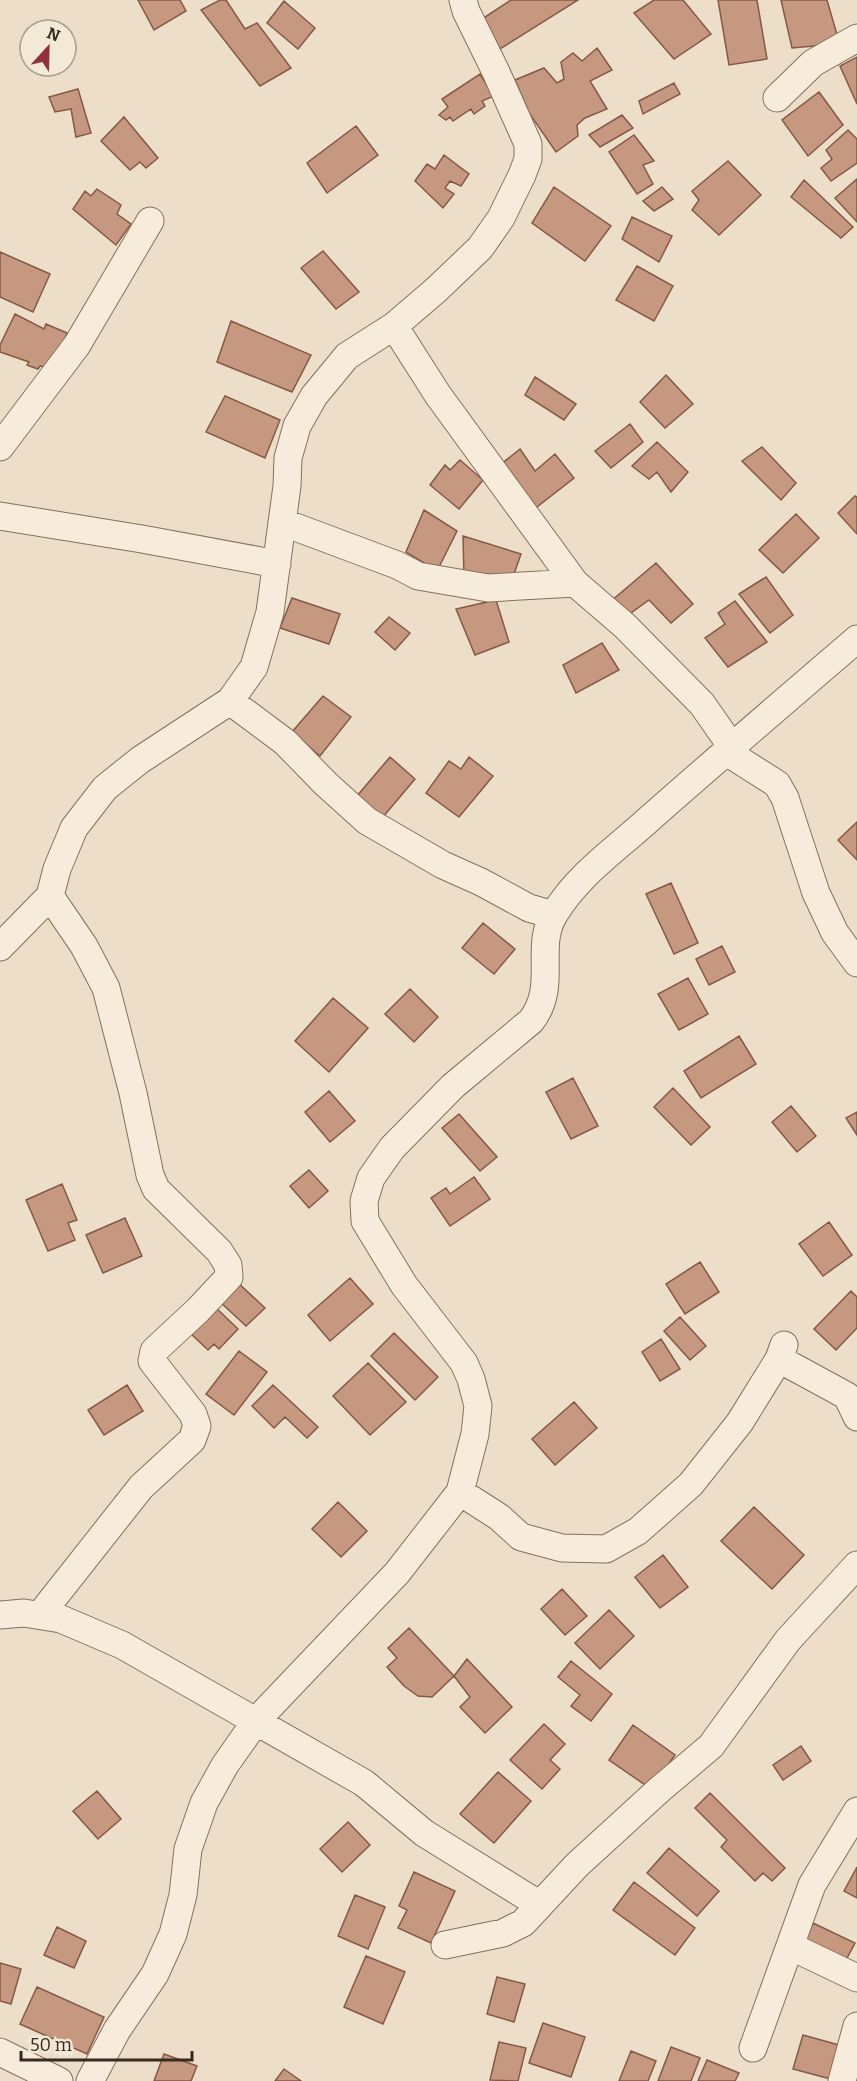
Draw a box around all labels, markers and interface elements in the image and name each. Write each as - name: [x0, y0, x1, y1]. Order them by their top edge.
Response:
- north arrow: [18, 18, 78, 78]
- text: N: [44, 23, 63, 46]
- scale bar: [21, 2024, 192, 2062]
- text: 50 m: [30, 2034, 72, 2056]

